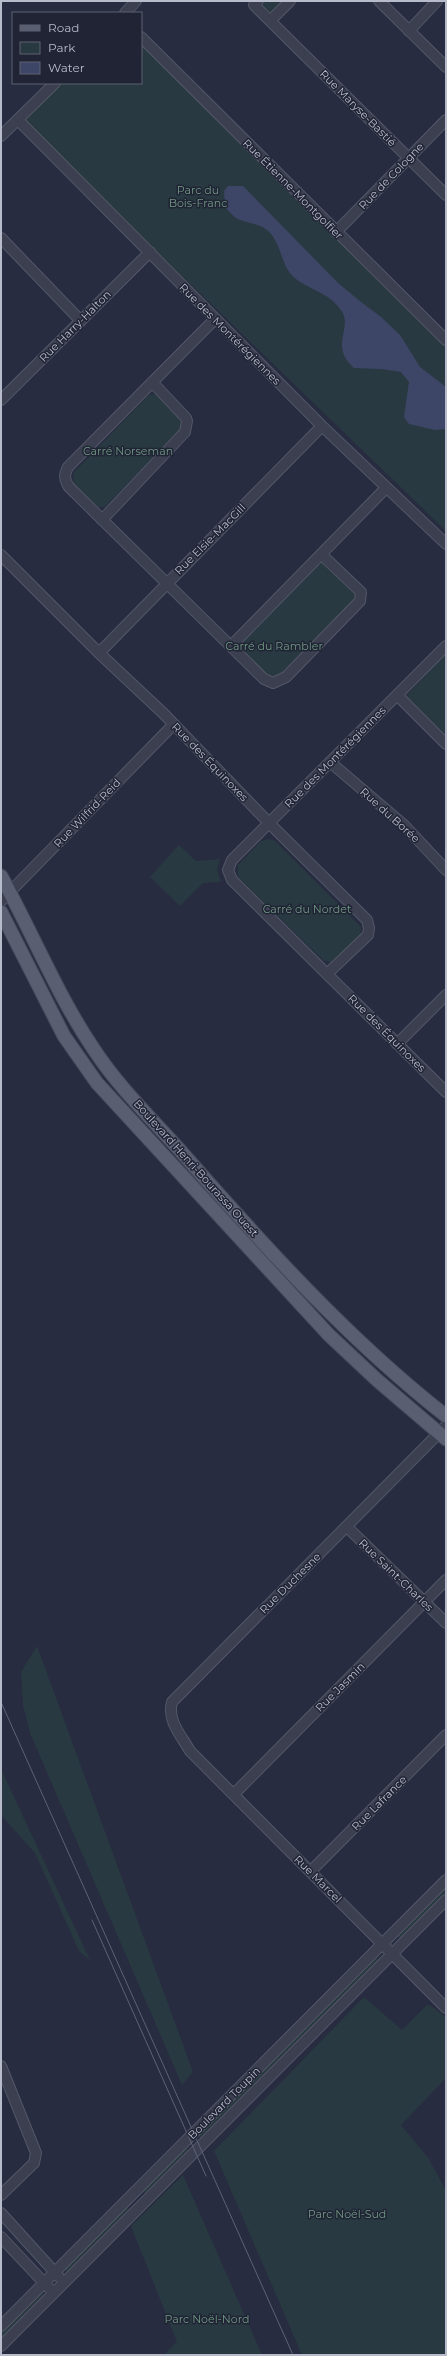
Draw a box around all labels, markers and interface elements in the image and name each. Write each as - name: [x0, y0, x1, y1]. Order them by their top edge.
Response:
- legend: [12, 12, 142, 84]
- text: Road: [48, 20, 79, 35]
- text: Park: [48, 40, 76, 55]
- text: Water: [48, 60, 85, 75]
- street label: Rue Maryse-Bastié: [317, 67, 399, 149]
- street label: Rue Étienne-Montgolfier: [240, 136, 346, 242]
- street label: Rue de Cologne: [355, 139, 427, 212]
- park label: Parc du Bois-Franc: [169, 183, 227, 210]
- street label: Rue des Montérégiennes: [176, 280, 284, 388]
- street label: Rue Harry-Halton: [36, 287, 114, 365]
- park label: Carré Norseman: [83, 444, 173, 458]
- street label: Rue Elsie-MacGill: [171, 500, 249, 578]
- park label: Carré du Rambler: [225, 639, 323, 653]
- street label: Rue des Montérégiennes: [281, 703, 389, 811]
- street label: Rue des Équinoxes: [169, 720, 252, 805]
- street label: Rue Wilfrid-Reid: [51, 776, 123, 850]
- street label: Rue du Borée: [357, 785, 423, 846]
- park label: Carré du Nordet: [263, 902, 352, 916]
- street label: Rue des Équinoxes: [345, 991, 429, 1075]
- street label: Boulevard Henri-Bourassa Ouest: [131, 1097, 262, 1240]
- street label: Rue Saint-Charles: [356, 1536, 437, 1615]
- street label: Rue Duchesne: [256, 1549, 324, 1617]
- street label: Rue Jasmin: [312, 1659, 368, 1715]
- street label: Rue Lafrance: [349, 1772, 410, 1833]
- street label: Rue Marcel: [291, 1852, 345, 1906]
- street label: Boulevard Toupin: [185, 2064, 263, 2142]
- park label: Parc Noël-Sud: [308, 2207, 386, 2221]
- park label: Parc Noël-Nord: [165, 2312, 249, 2326]

